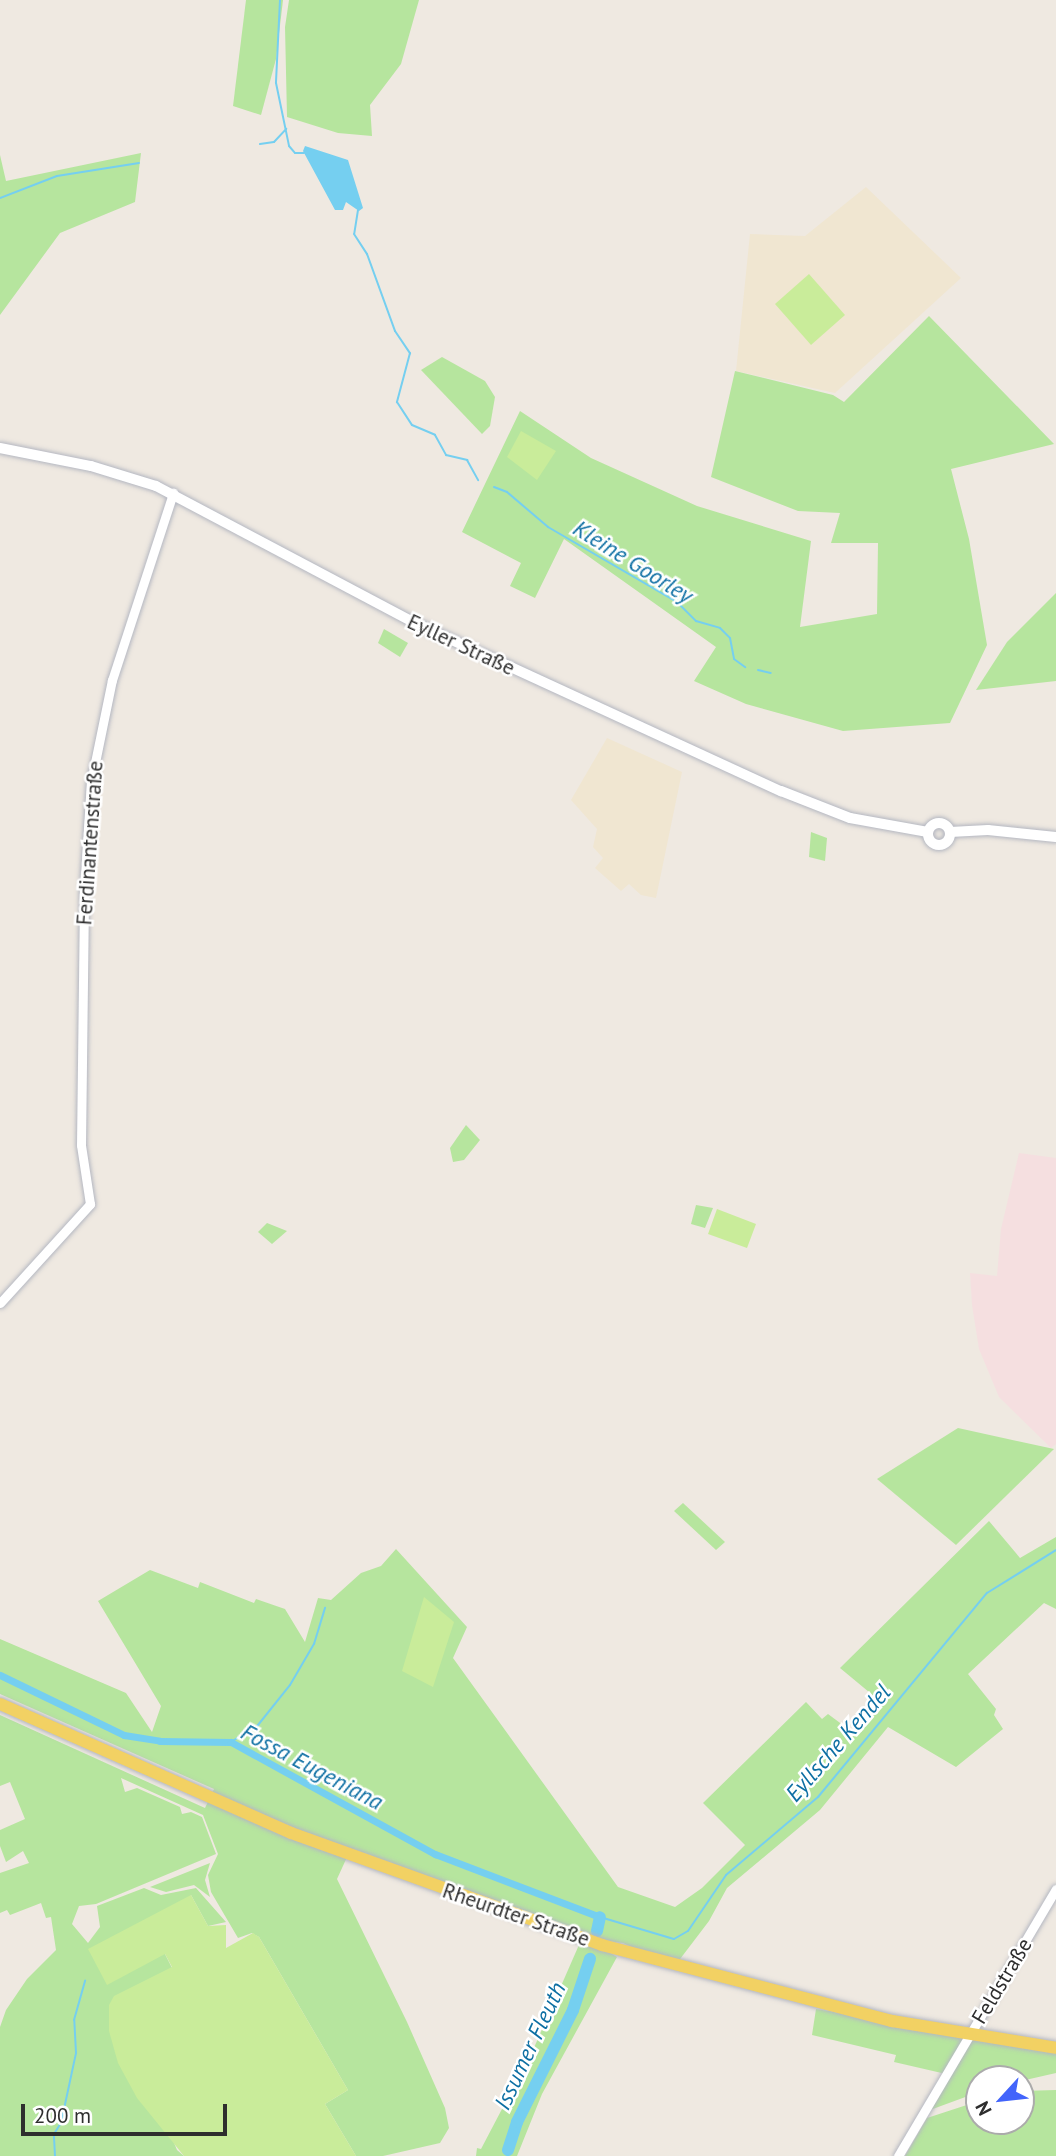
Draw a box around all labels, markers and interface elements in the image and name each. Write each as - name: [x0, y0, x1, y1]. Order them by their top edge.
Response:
- water label: Kleine Goorley: [568, 514, 698, 610]
- street label: Eyller Straße: [403, 609, 519, 681]
- street label: Ferdinantenstraße: [72, 760, 108, 926]
- water label: Eyllsche Kendel: [780, 1679, 896, 1807]
- water label: Fossa Eugeniana: [236, 1718, 388, 1816]
- street label: Rheurdter Straße: [439, 1878, 593, 1952]
- street label: Feldstraße: [967, 1934, 1037, 2028]
- water label: Issumer Fleuth: [488, 1978, 572, 2114]
- north arrow: [965, 2065, 1035, 2135]
- scale bar: [24, 2090, 231, 2134]
- text: N: [970, 2098, 997, 2120]
- text: 200 m: [34, 2102, 91, 2129]

